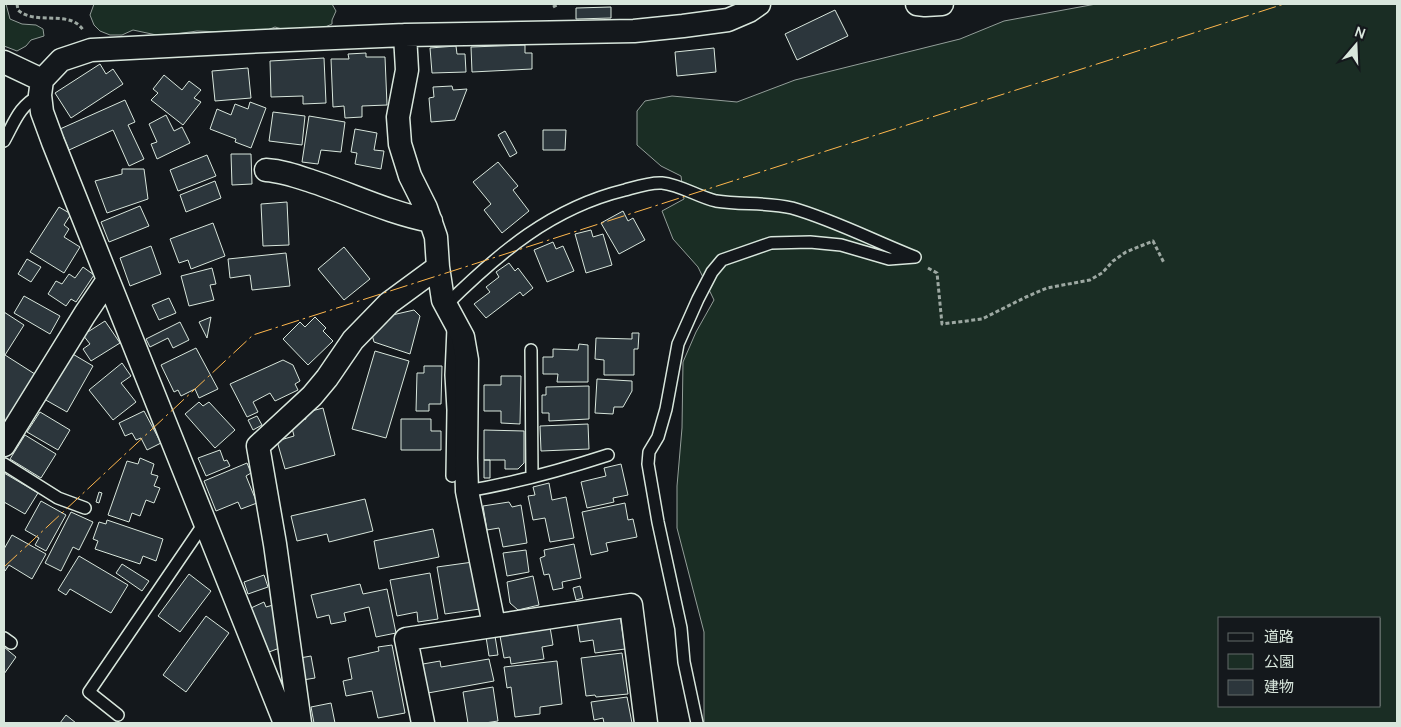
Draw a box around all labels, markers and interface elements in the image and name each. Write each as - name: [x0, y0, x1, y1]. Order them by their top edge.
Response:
- north arrow: [1331, 20, 1381, 70]
- text: N: [1353, 22, 1368, 43]
- legend: [1218, 617, 1381, 707]
- text: 道路: [1264, 626, 1294, 647]
- text: 公園: [1264, 651, 1294, 672]
- text: 建物: [1264, 676, 1294, 697]

